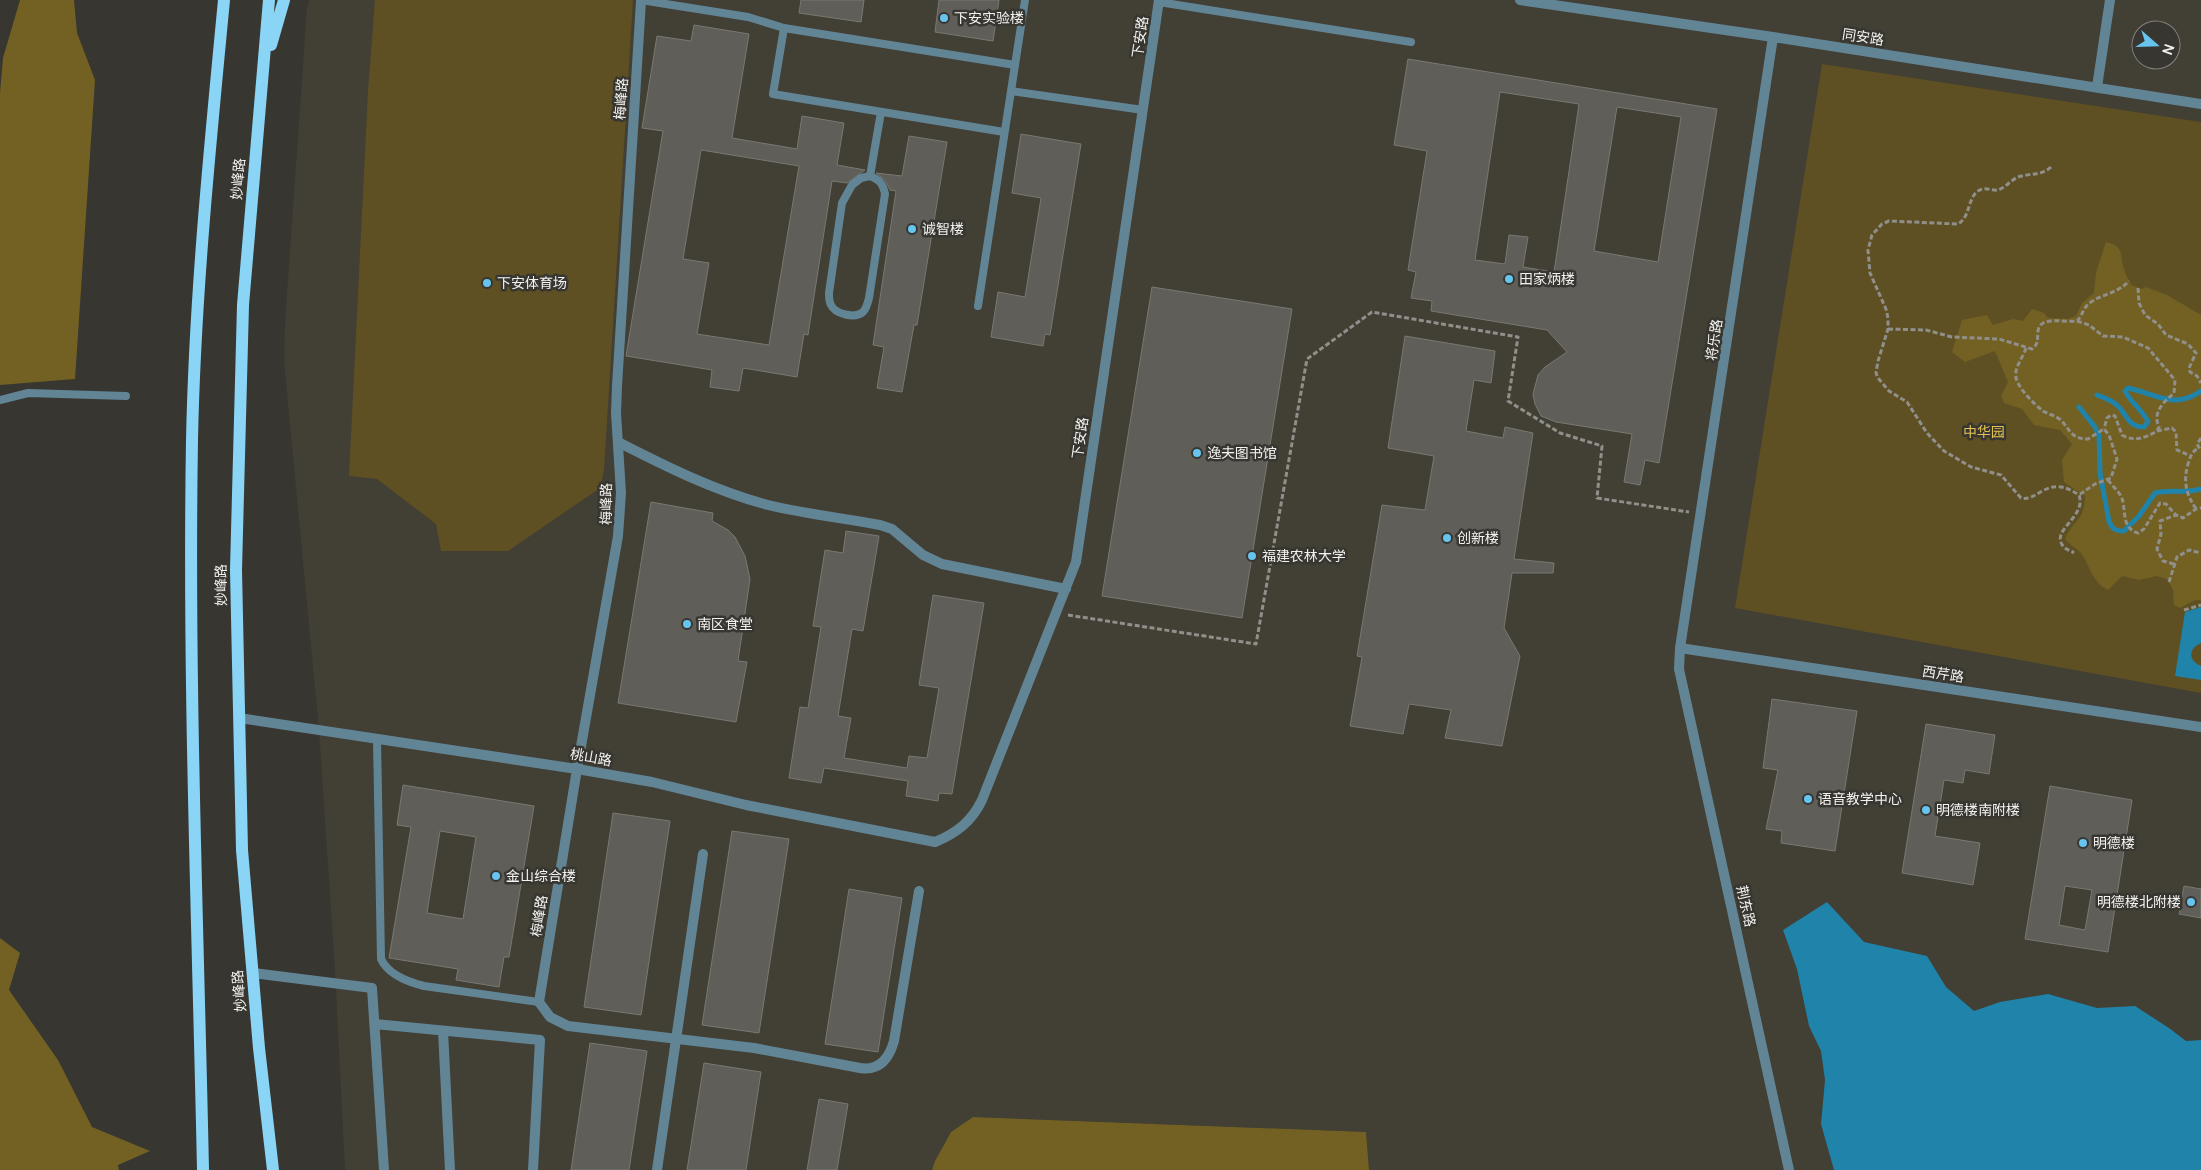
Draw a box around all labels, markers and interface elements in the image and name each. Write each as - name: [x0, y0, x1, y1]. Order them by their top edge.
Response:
- place label: 下安实验楼: [954, 8, 1024, 27]
- marker: 下安实验楼: [938, 12, 950, 24]
- street label: 下安路: [1127, 15, 1152, 59]
- north arrow: [2131, 20, 2181, 70]
- street label: 同安路: [1841, 24, 1885, 49]
- text: N: [2158, 42, 2179, 58]
- street label: 梅峰路: [610, 77, 631, 121]
- street label: 妙峰路: [226, 157, 249, 201]
- place label: 诚智楼: [922, 219, 964, 238]
- marker: 诚智楼: [906, 223, 918, 235]
- place label: 田家炳楼: [1519, 269, 1575, 288]
- place label: 下安体育场: [497, 273, 567, 292]
- marker: 田家炳楼: [1503, 273, 1515, 285]
- marker: 下安体育场: [481, 277, 493, 289]
- street label: 将乐路: [1701, 318, 1726, 362]
- street label: 下安路: [1067, 416, 1092, 460]
- park label: 中华园: [1963, 422, 2005, 441]
- place label: 逸夫图书馆: [1207, 443, 1277, 462]
- marker: 逸夫图书馆: [1191, 447, 1203, 459]
- street label: 梅峰路: [596, 483, 615, 525]
- place label: 创新楼: [1457, 528, 1499, 547]
- marker: 创新楼: [1441, 532, 1453, 544]
- place label: 福建农林大学: [1262, 546, 1346, 565]
- marker: 福建农林大学: [1246, 550, 1258, 562]
- street label: 妙峰路: [211, 564, 230, 606]
- place label: 南区食堂: [697, 614, 753, 633]
- marker: 南区食堂: [681, 618, 693, 630]
- street label: 西芹路: [1921, 661, 1965, 686]
- street label: 桃山路: [569, 744, 613, 770]
- place label: 语音教学中心: [1818, 789, 1902, 808]
- marker: 语音教学中心: [1802, 793, 1814, 805]
- place label: 明德楼南附楼: [1936, 800, 2020, 819]
- marker: 明德楼南附楼: [1920, 804, 1932, 816]
- place label: 明德楼: [2093, 833, 2135, 852]
- marker: 明德楼: [2077, 837, 2089, 849]
- place label: 金山综合楼: [506, 866, 576, 885]
- marker: 金山综合楼: [490, 870, 502, 882]
- street label: 荆东路: [1733, 883, 1760, 928]
- place label: 明德楼北附楼: [2097, 892, 2181, 911]
- street label: 梅峰路: [526, 894, 551, 938]
- marker: 明德楼北附楼: [2185, 896, 2197, 908]
- street label: 妙峰路: [227, 969, 250, 1013]

